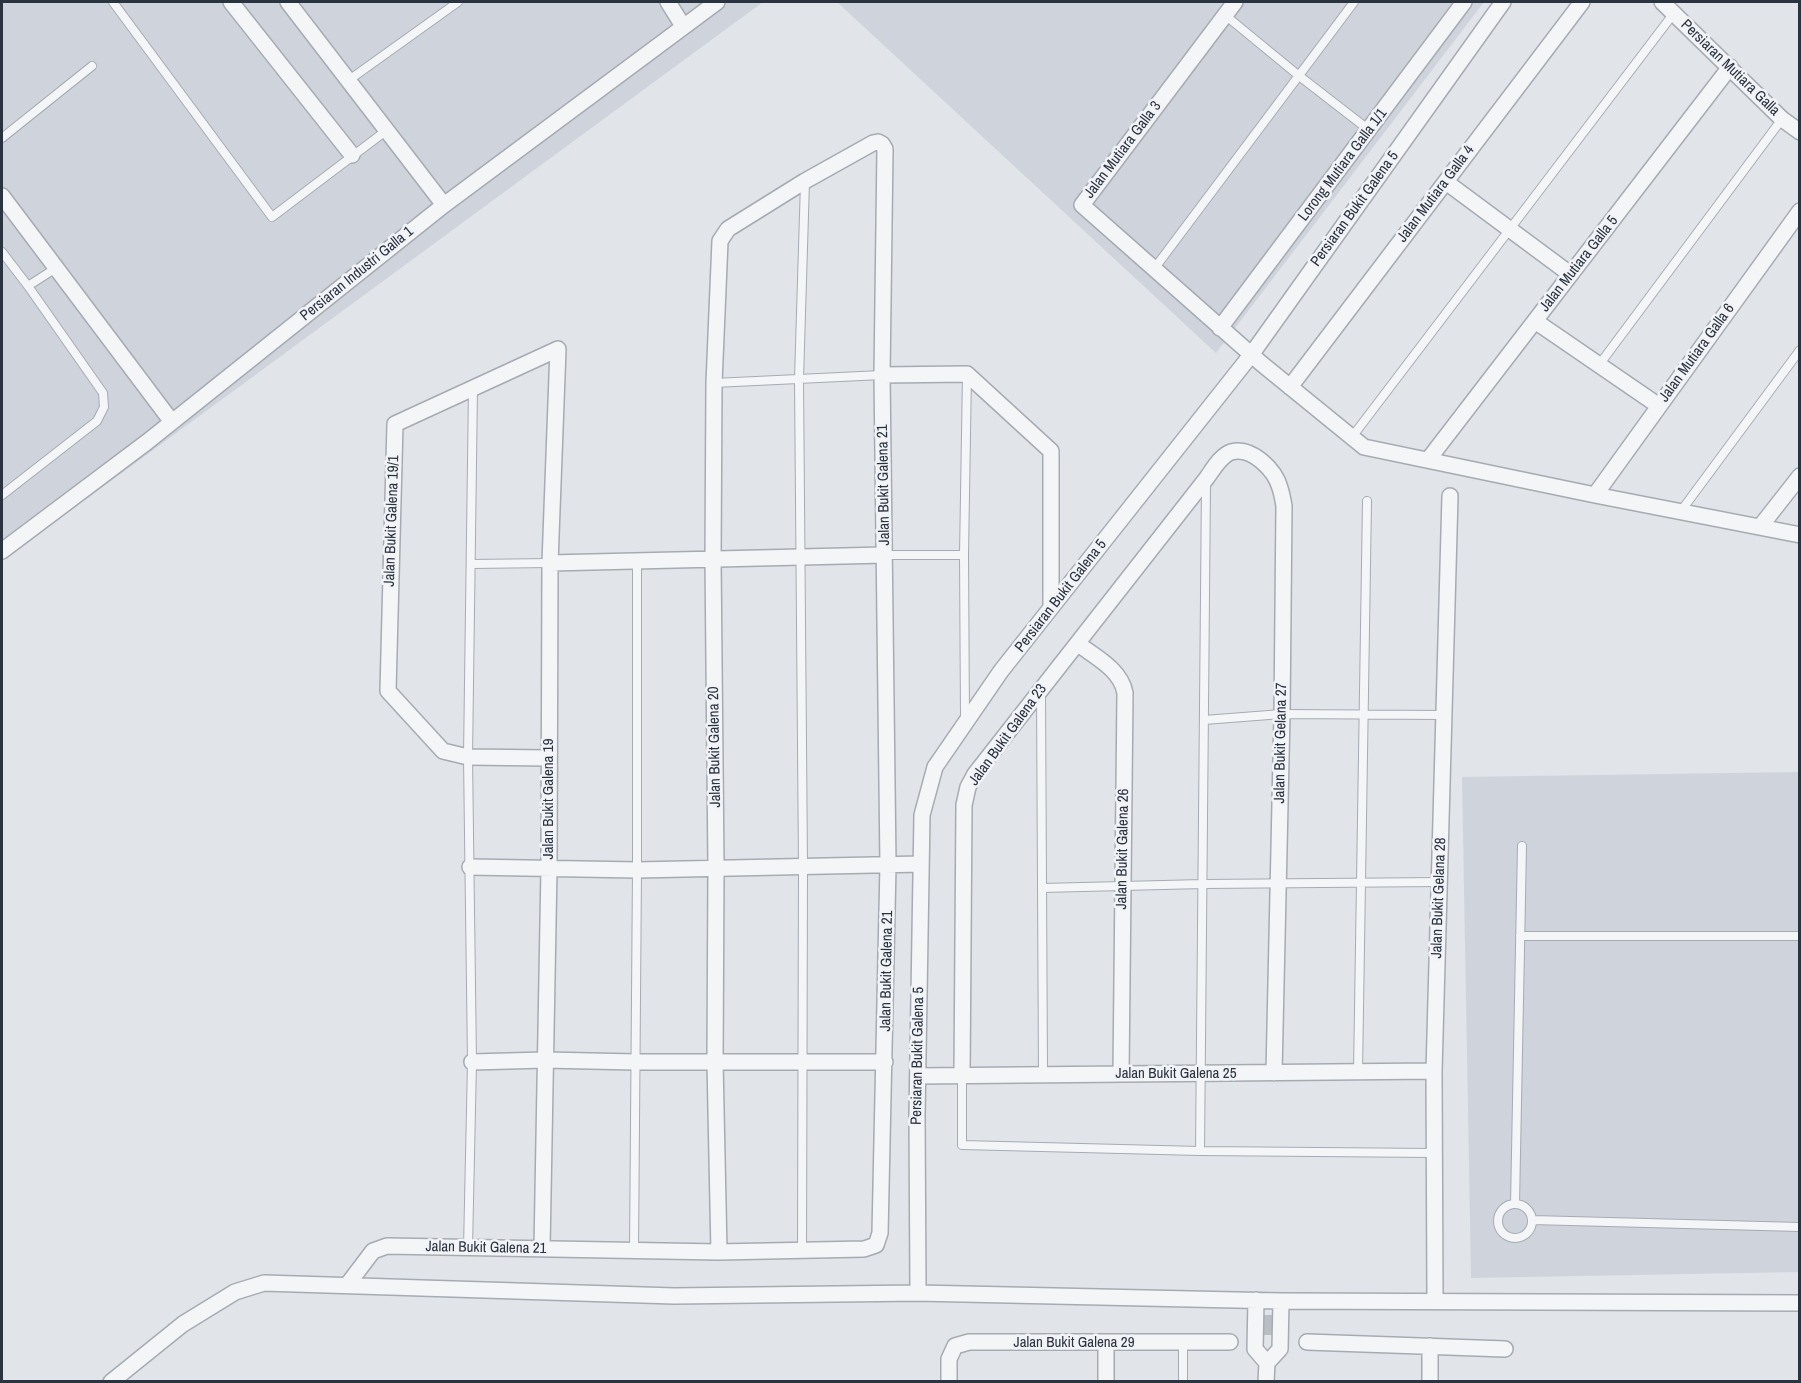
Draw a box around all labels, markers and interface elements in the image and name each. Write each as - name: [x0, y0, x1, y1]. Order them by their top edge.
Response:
- street label: Persiaran Mutiara Galla: [1677, 16, 1783, 120]
- street label: Jalan Mutiara Galla 3: [1081, 98, 1165, 202]
- street label: Lorong Mutiara Galla 1/1: [1295, 105, 1391, 225]
- street label: Jalan Mutiara Galla 4: [1394, 142, 1478, 246]
- street label: Persiaran Bukit Galena 5: [1307, 148, 1403, 270]
- street label: Jalan Mutiara Galla 5: [1536, 212, 1622, 316]
- street label: Persiaran Industri Galla 1: [297, 223, 417, 325]
- street label: Jalan Mutiara Galla 6: [1655, 300, 1739, 406]
- street label: Jalan Bukit Galena 21: [874, 424, 894, 546]
- street label: Jalan Bukit Galena 19/1: [381, 455, 403, 587]
- street label: Persiaran Bukit Galena 5: [1011, 536, 1111, 656]
- street label: Jalan Bukit Galena 23: [965, 681, 1051, 789]
- street label: Jalan Bukit Gelana 27: [1271, 682, 1291, 804]
- street label: Jalan Bukit Galena 20: [705, 686, 725, 808]
- street label: Jalan Bukit Galena 19: [540, 738, 558, 860]
- street label: Jalan Bukit Galena 26: [1113, 788, 1133, 910]
- street label: Jalan Bukit Gelana 28: [1428, 837, 1450, 959]
- street label: Jalan Bukit Galena 21: [877, 910, 897, 1032]
- street label: Persiaran Bukit Galena 5: [908, 987, 928, 1125]
- street label: Jalan Bukit Galena 25: [1115, 1065, 1237, 1083]
- street label: Jalan Bukit Galena 21: [425, 1238, 547, 1258]
- street label: Jalan Bukit Galena 29: [1013, 1334, 1135, 1352]

